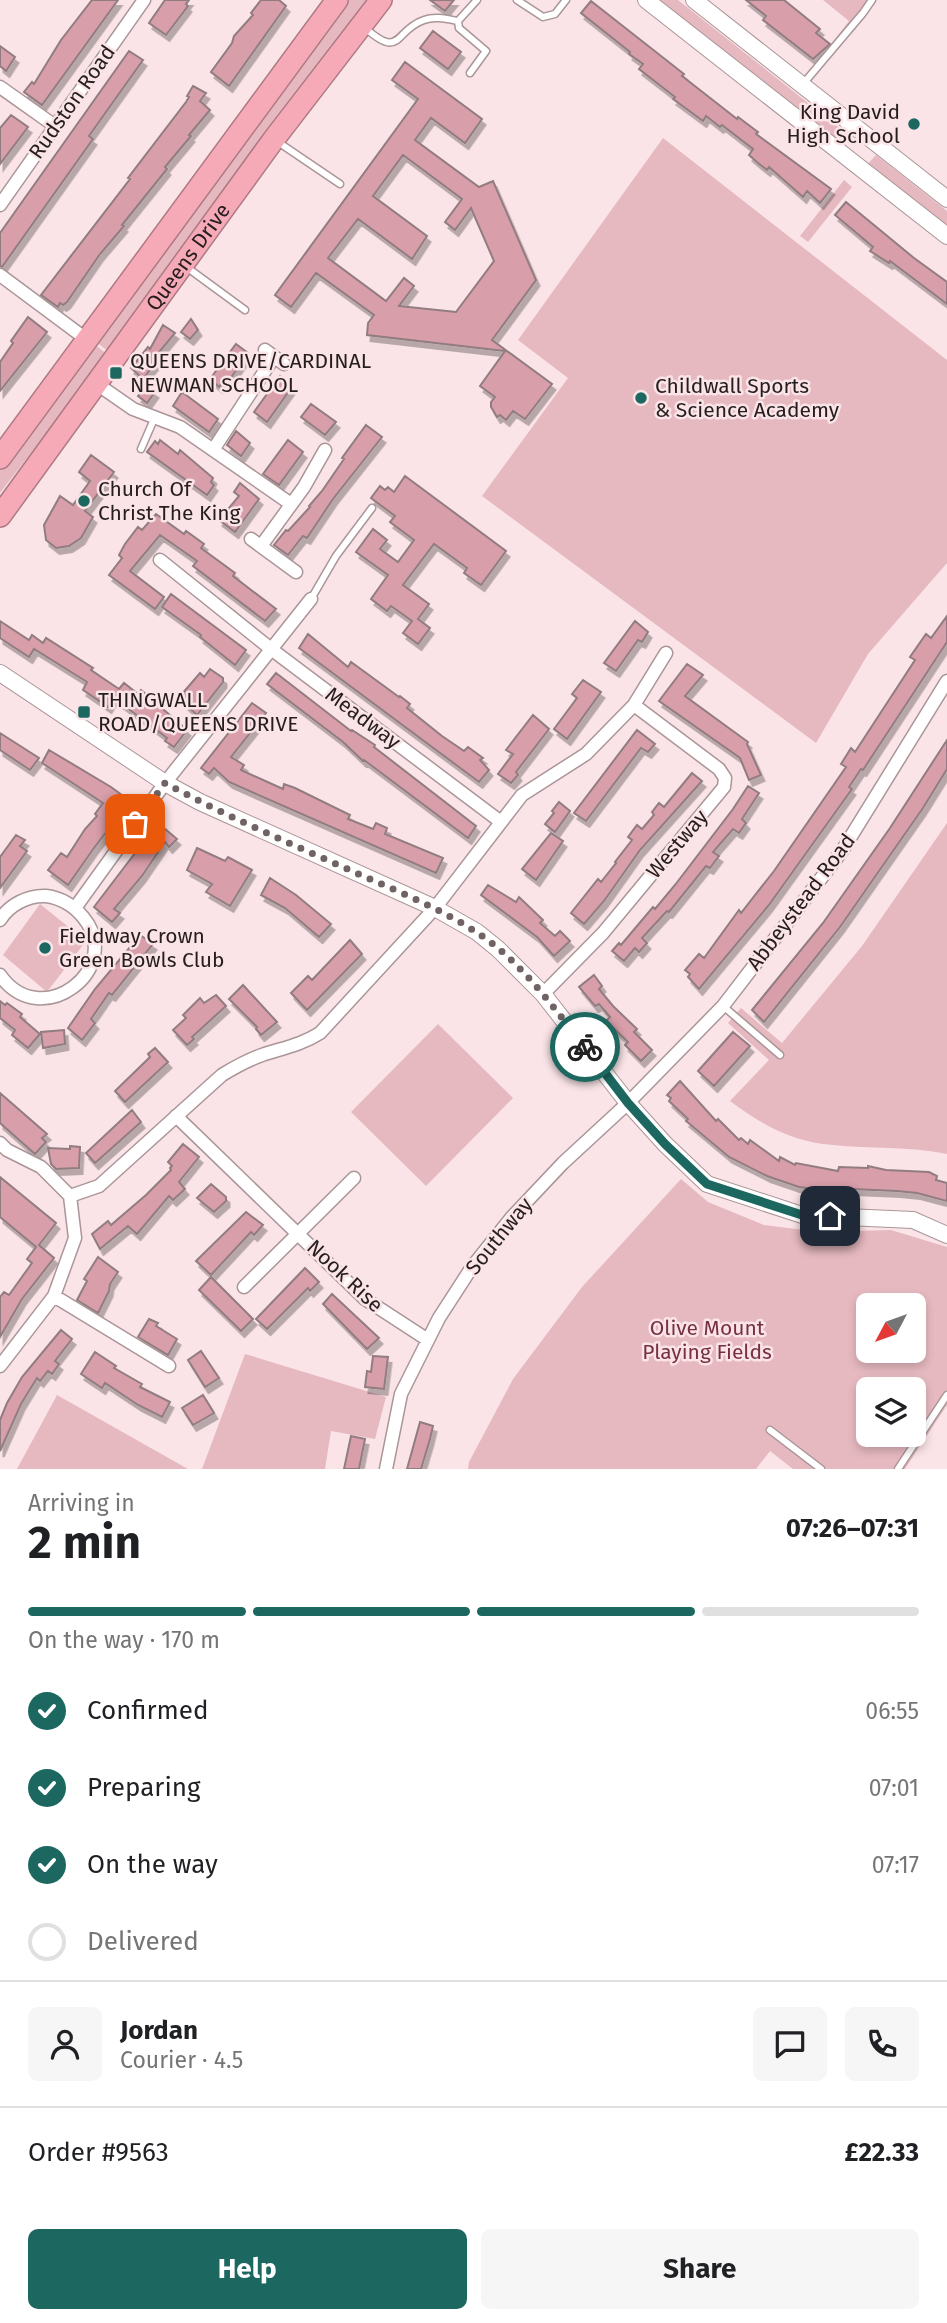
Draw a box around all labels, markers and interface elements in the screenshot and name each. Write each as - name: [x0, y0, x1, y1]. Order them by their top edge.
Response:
- street label: Rudston Road: [23, 40, 121, 164]
- place label: King David High School: [787, 99, 900, 149]
- marker: King David High School: [906, 116, 922, 132]
- street label: Queens Drive: [140, 198, 236, 316]
- place label: QUEENS DRIVE/CARDINAL NEWMAN SCHOOL: [130, 348, 372, 398]
- marker: QUEENS DRIVE/CARDINAL NEWMAN SCHOOL: [108, 365, 124, 381]
- place label: Childwall Sports & Science Academy: [655, 373, 840, 423]
- marker: Childwall Sports & Science Academy: [633, 390, 649, 406]
- place label: Church Of Christ The King: [98, 476, 241, 526]
- marker: Church Of Christ The King: [76, 493, 92, 509]
- street label: Meadway: [320, 681, 406, 755]
- place label: THINGWALL ROAD/QUEENS DRIVE: [98, 687, 298, 737]
- marker: THINGWALL ROAD/QUEENS DRIVE: [76, 704, 92, 720]
- pin: [105, 794, 165, 854]
- street label: Westway: [641, 804, 714, 884]
- icon: bag: [116, 805, 154, 843]
- street label: Abbeystead Road: [741, 828, 861, 976]
- place label: Fieldway Crown Green Bowls Club: [59, 923, 225, 973]
- marker: Fieldway Crown Green Bowls Club: [37, 940, 53, 956]
- courier: [550, 1012, 620, 1082]
- icon: bike: [566, 1028, 604, 1066]
- pin: [800, 1186, 860, 1246]
- street label: Southway: [460, 1192, 538, 1280]
- icon: home: [811, 1197, 849, 1235]
- street label: Nook Rise: [301, 1234, 389, 1318]
- north arrow: [856, 1293, 926, 1363]
- map controls: [856, 1293, 926, 1447]
- park label: Olive Mount Playing Fields: [642, 1315, 772, 1365]
- button: layers: [856, 1377, 926, 1447]
- text: Arriving in: [28, 1489, 135, 1517]
- text: 07:26–07:31: [786, 1513, 919, 1544]
- text: 2 min: [28, 1515, 141, 1570]
- text: On the way · 170 m: [28, 1626, 220, 1654]
- icon: check: [28, 1692, 66, 1730]
- text: Confirmed: [87, 1695, 208, 1726]
- text: 06:55: [865, 1697, 919, 1725]
- icon: check: [28, 1769, 66, 1807]
- text: Preparing: [87, 1772, 200, 1803]
- text: 07:01: [869, 1774, 919, 1802]
- icon: check: [28, 1846, 66, 1884]
- text: On the way: [87, 1849, 218, 1880]
- text: 07:17: [872, 1851, 919, 1879]
- text: Delivered: [87, 1926, 199, 1957]
- button: person: [28, 2007, 102, 2081]
- button: chat: [753, 2007, 827, 2081]
- button: phone: [845, 2007, 919, 2081]
- text: Jordan: [120, 2015, 198, 2046]
- text: Courier · 4.5: [120, 2046, 243, 2074]
- text: Order #9563: [28, 2137, 169, 2168]
- text: £22.33: [844, 2137, 919, 2168]
- button: Help: [28, 2229, 467, 2309]
- button: Share: [481, 2229, 919, 2309]

